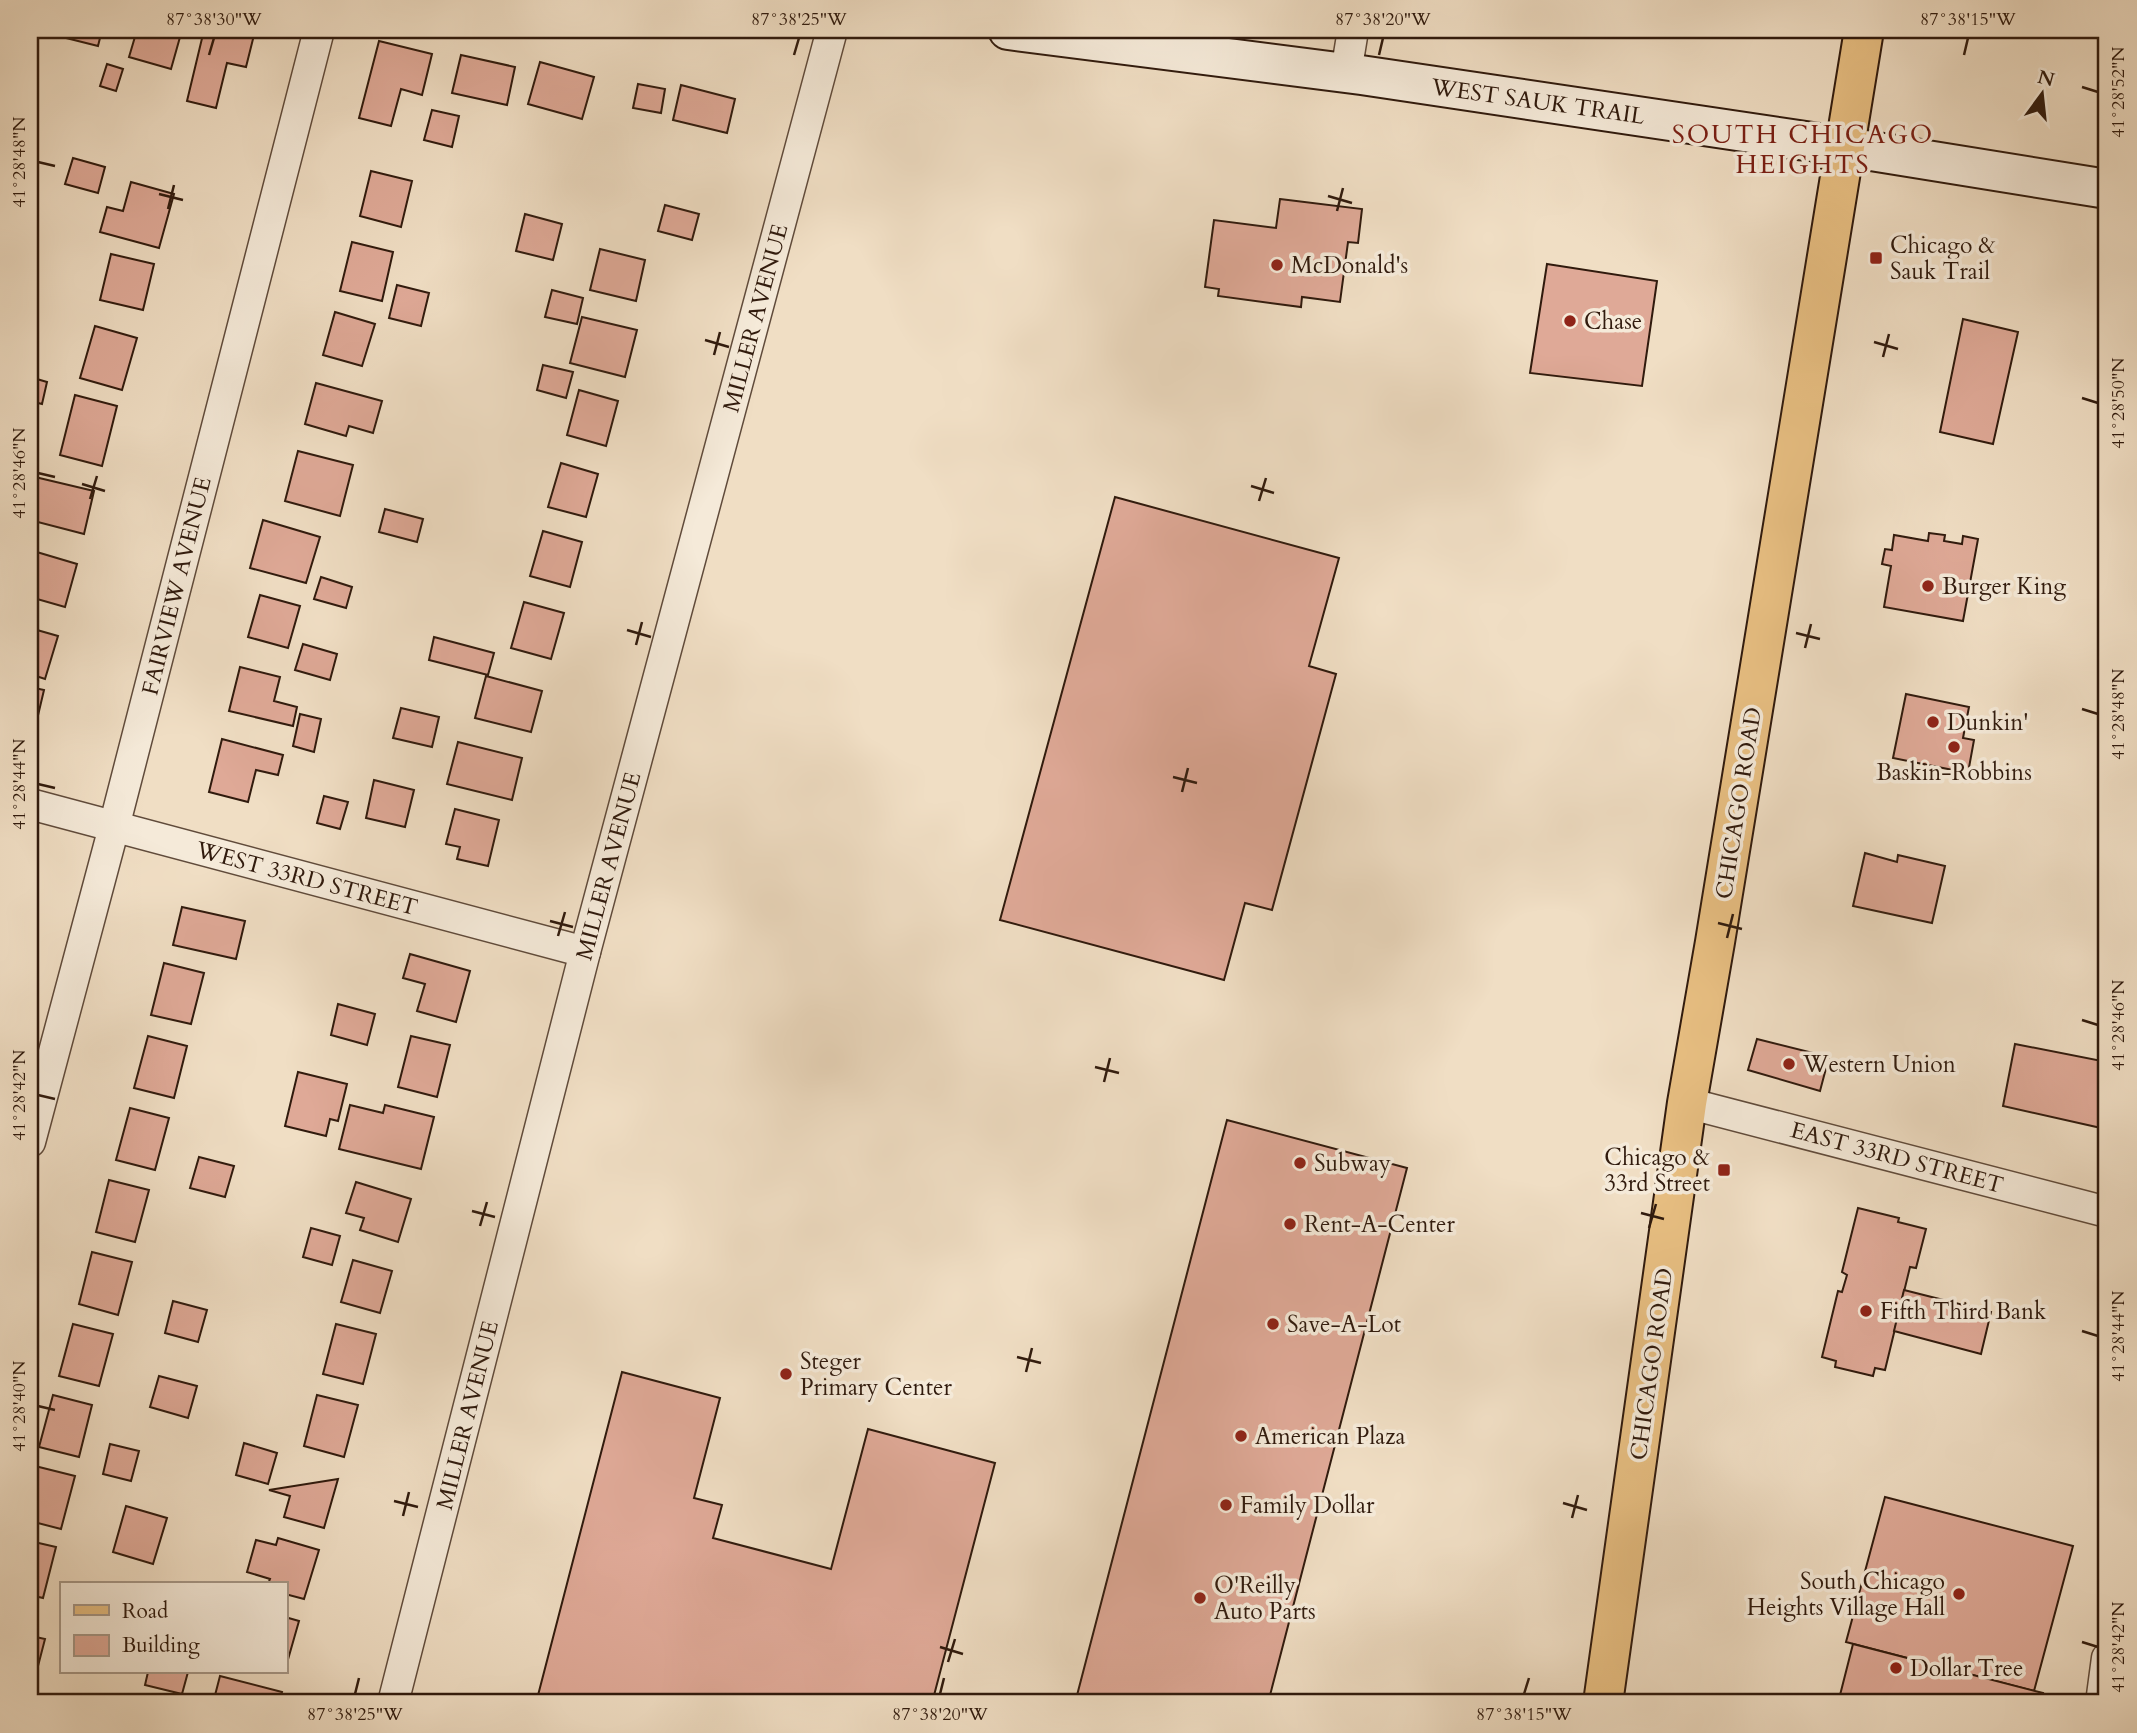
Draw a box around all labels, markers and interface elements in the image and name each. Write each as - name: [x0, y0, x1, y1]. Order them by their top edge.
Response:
- text: 87°38'30"W: [166, 7, 262, 32]
- text: 87°38'25"W: [751, 7, 847, 32]
- text: 87°38'20"W: [1335, 7, 1431, 32]
- text: 87°38'15"W: [1920, 7, 2016, 32]
- text: 41°28'52"N: [2106, 46, 2131, 138]
- north arrow: [2008, 60, 2078, 130]
- text: N: [2035, 64, 2058, 93]
- street label: WEST SAUK TRAIL: [1428, 71, 1647, 132]
- text: 41°28'48"N: [7, 116, 32, 208]
- district label: SOUTH CHICAGO HEIGHTS: [1672, 117, 1934, 182]
- street label: MILLER AVENUE: [715, 221, 796, 416]
- place label: Chicago & Sauk Trail: [1890, 230, 1996, 287]
- place label: McDonald's: [1291, 250, 1408, 281]
- marker: Chicago & Sauk Trail: [1868, 250, 1884, 266]
- marker: McDonald's: [1269, 257, 1285, 273]
- place label: Chase: [1584, 306, 1642, 337]
- marker: Chase: [1562, 313, 1578, 329]
- text: 41°28'50"N: [2106, 357, 2131, 449]
- text: 41°28'46"N: [7, 427, 32, 519]
- street label: FAIRVIEW AVENUE: [134, 474, 219, 698]
- place label: Burger King: [1942, 571, 2066, 602]
- marker: Burger King: [1920, 578, 1936, 594]
- text: 41°28'48"N: [2106, 668, 2131, 760]
- street label: CHICAGO ROAD: [1708, 705, 1769, 901]
- place label: Dunkin': [1947, 707, 2028, 738]
- marker: Dunkin': [1925, 714, 1941, 730]
- text: 41°28'44"N: [7, 738, 32, 830]
- marker: Baskin-Robbins: [1946, 739, 1962, 755]
- place label: Baskin-Robbins: [1876, 757, 2032, 788]
- street label: MILLER AVENUE: [568, 769, 649, 964]
- street label: WEST 33RD STREET: [192, 834, 421, 923]
- text: 41°28'46"N: [2106, 979, 2131, 1071]
- text: 41°28'42"N: [7, 1049, 32, 1141]
- place label: Western Union: [1802, 1049, 1956, 1080]
- marker: Western Union: [1781, 1056, 1797, 1072]
- street label: EAST 33RD STREET: [1787, 1114, 2007, 1201]
- place label: Chicago & 33rd Street: [1604, 1142, 1710, 1199]
- place label: Subway: [1314, 1148, 1391, 1179]
- marker: Subway: [1292, 1155, 1308, 1171]
- marker: Chicago & 33rd Street: [1716, 1162, 1732, 1178]
- place label: Rent-A-Center: [1304, 1209, 1455, 1240]
- marker: Rent-A-Center: [1282, 1216, 1298, 1232]
- street label: CHICAGO ROAD: [1623, 1266, 1680, 1462]
- text: 41°28'44"N: [2106, 1290, 2131, 1382]
- place label: Fifth Third Bank: [1880, 1296, 2047, 1327]
- marker: Fifth Third Bank: [1858, 1303, 1874, 1319]
- place label: Save-A-Lot: [1287, 1309, 1401, 1340]
- marker: Save-A-Lot: [1265, 1316, 1281, 1332]
- street label: MILLER AVENUE: [429, 1317, 506, 1513]
- place label: Steger Primary Center: [800, 1346, 952, 1403]
- text: 41°28'40"N: [7, 1360, 32, 1452]
- marker: Steger Primary Center: [778, 1366, 794, 1382]
- place label: American Plaza: [1255, 1421, 1405, 1452]
- marker: American Plaza: [1233, 1428, 1249, 1444]
- place label: Family Dollar: [1240, 1490, 1375, 1521]
- marker: Family Dollar: [1218, 1497, 1234, 1513]
- place label: South Chicago Heights Village Hall: [1747, 1566, 1945, 1623]
- place label: O'Reilly Auto Parts: [1214, 1570, 1316, 1627]
- legend: [60, 1582, 287, 1674]
- marker: South Chicago Heights Village Hall: [1951, 1586, 1967, 1602]
- marker: O'Reilly Auto Parts: [1192, 1590, 1208, 1606]
- text: Road: [122, 1597, 168, 1626]
- text: 41°28'42"N: [2106, 1601, 2131, 1693]
- text: Building: [122, 1631, 200, 1660]
- place label: Dollar Tree: [1910, 1653, 2023, 1684]
- marker: Dollar Tree: [1888, 1660, 1904, 1676]
- text: 87°38'25"W: [307, 1702, 403, 1727]
- text: 87°38'20"W: [892, 1702, 988, 1727]
- text: 87°38'15"W: [1476, 1702, 1572, 1727]

